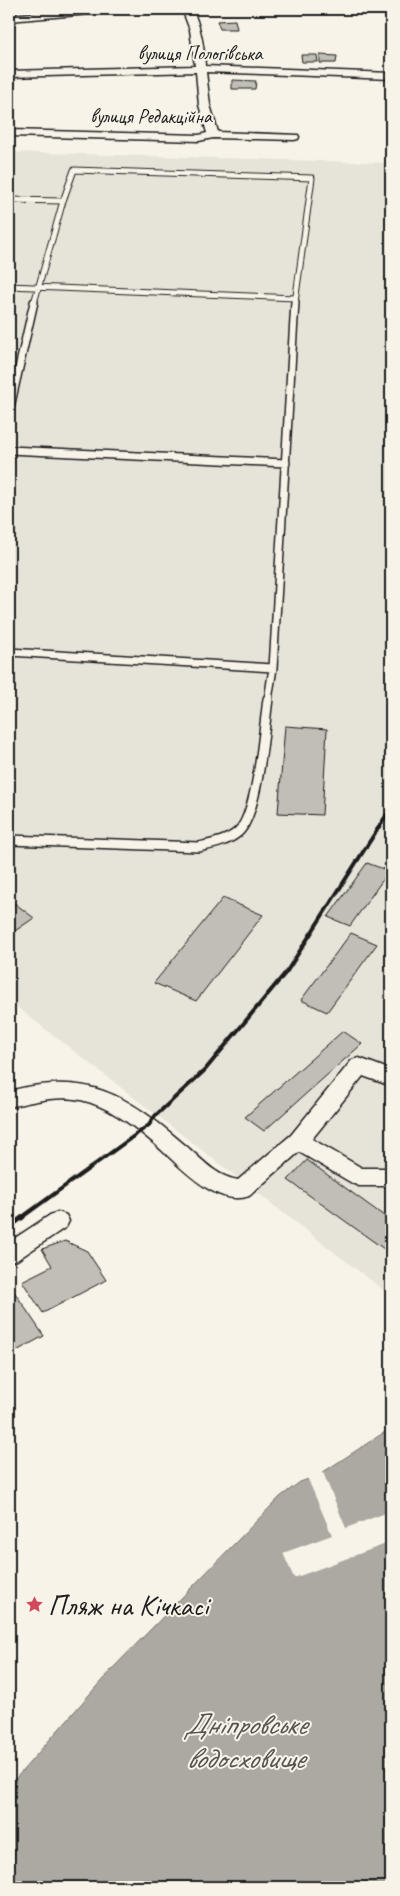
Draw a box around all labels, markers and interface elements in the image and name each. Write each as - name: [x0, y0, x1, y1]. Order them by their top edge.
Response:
- street label: вулиця Пологівська: [138, 41, 264, 66]
- street label: вулиця Редакційна: [90, 104, 213, 129]
- place label: Пляж на Кічкасі: [48, 1587, 212, 1624]
- place icon: Пляж на Кічкасі: [24, 1595, 44, 1615]
- water label: Дніпровське водосховище: [183, 1705, 310, 1777]

